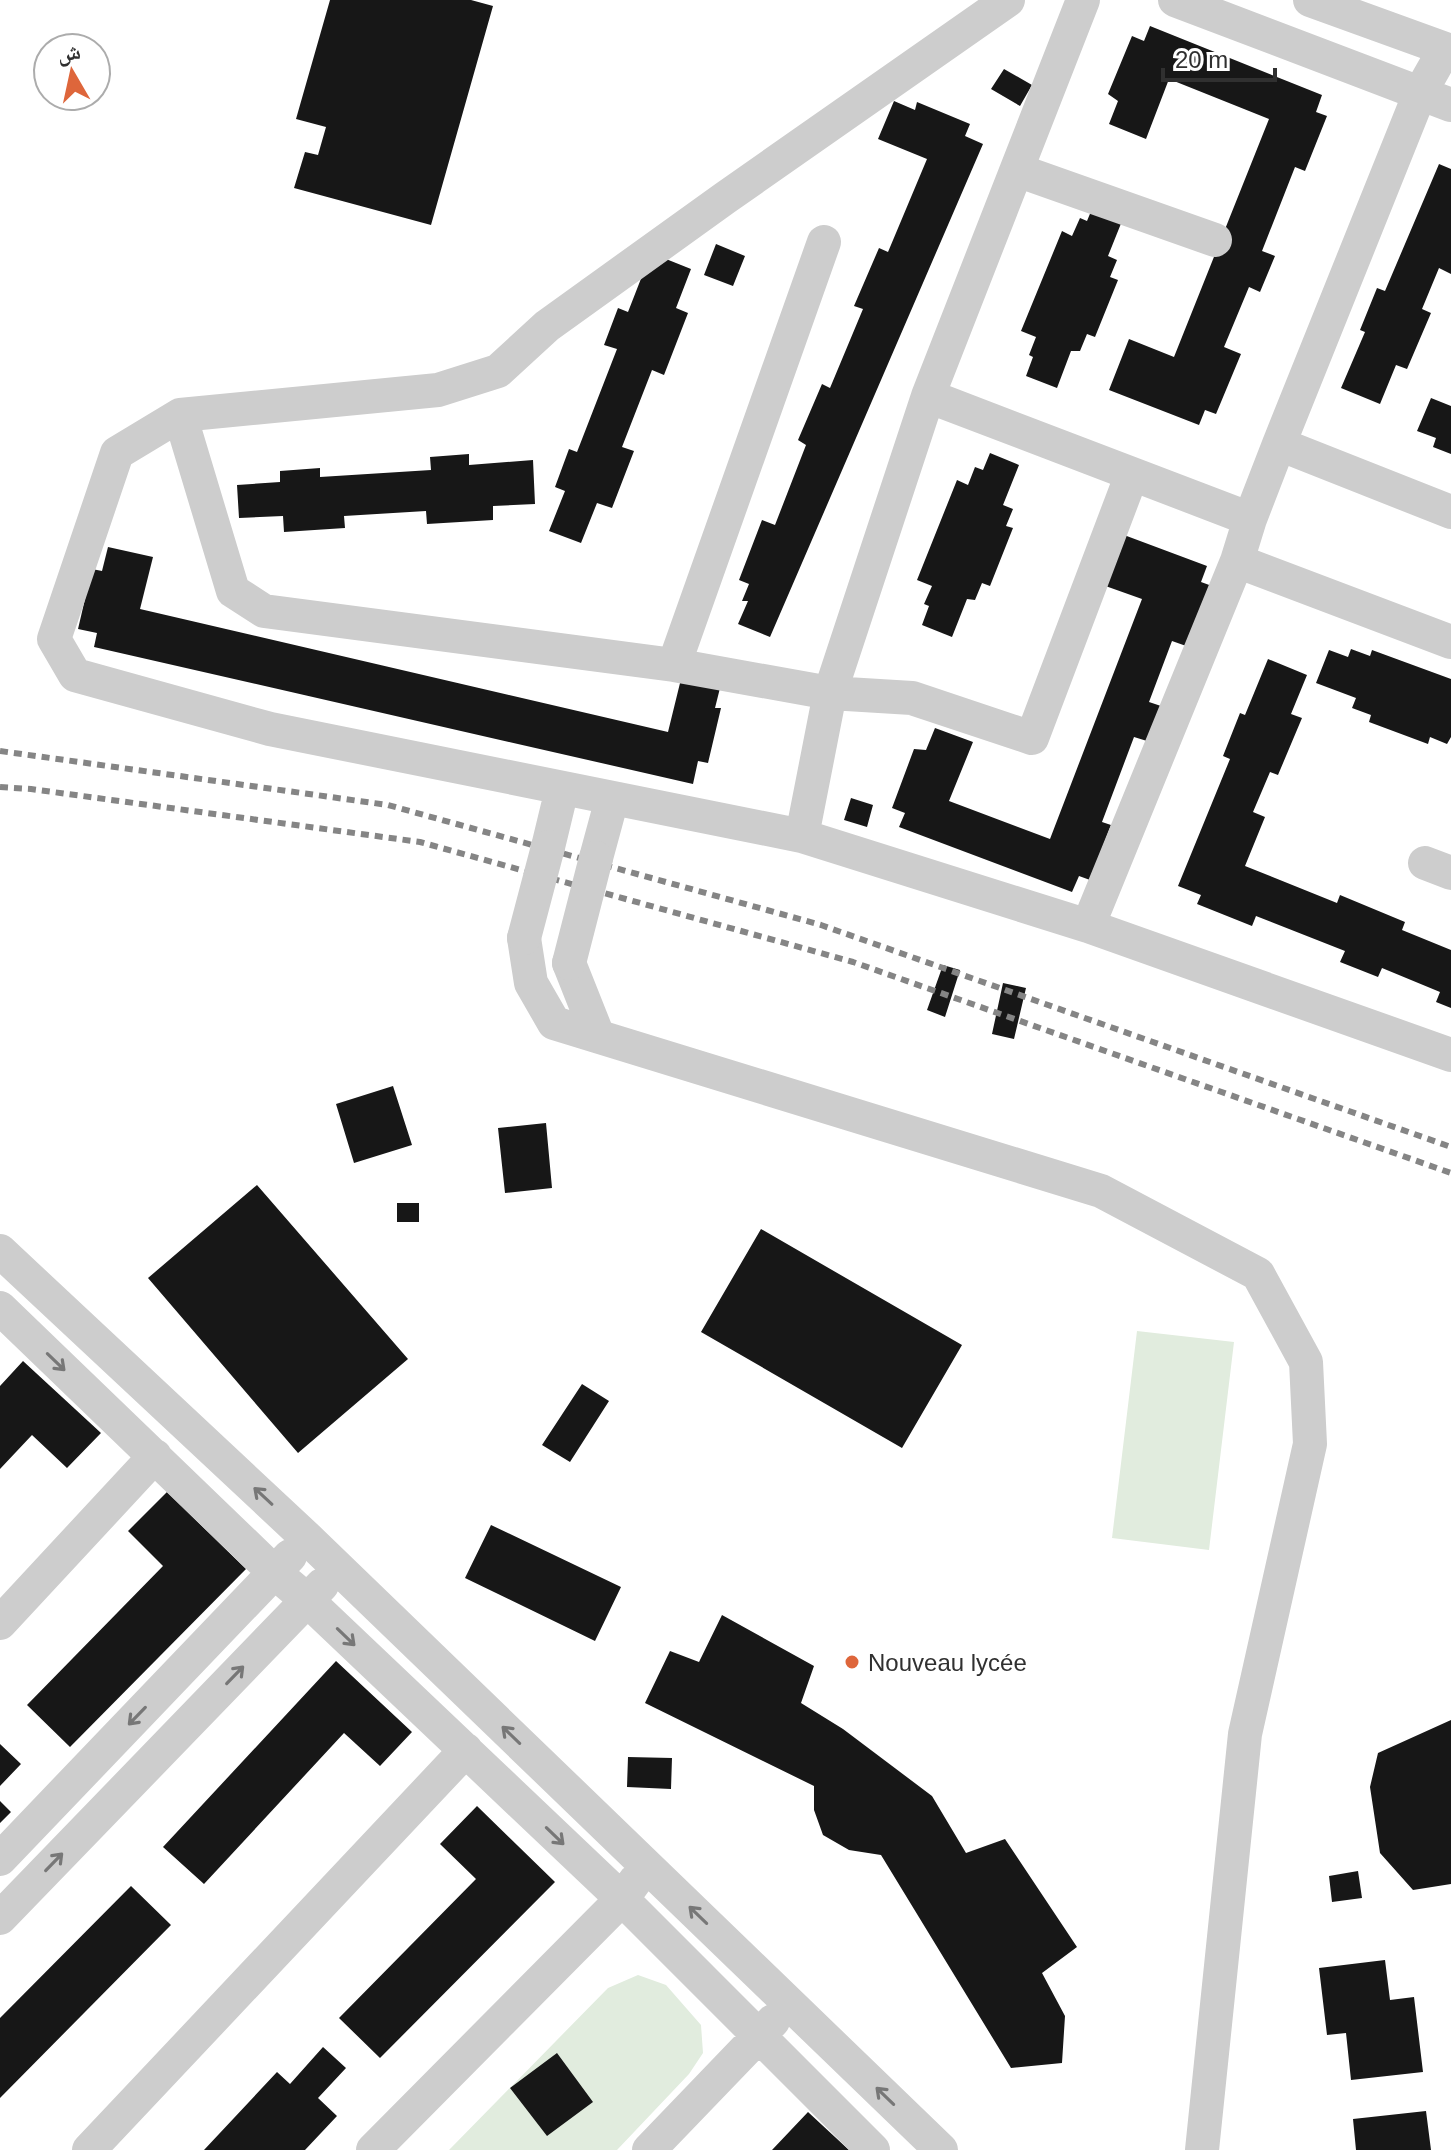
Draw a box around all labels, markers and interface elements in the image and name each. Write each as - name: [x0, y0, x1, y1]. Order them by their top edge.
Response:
- north arrow: [32, 32, 112, 112]
- scale bar: [1163, 32, 1275, 82]
- text: ش: [55, 39, 83, 68]
- text: 20 m: [1175, 46, 1228, 73]
- one-way arrow: [46, 1352, 66, 1371]
- one-way arrow: [253, 1488, 273, 1506]
- one-way arrow: [336, 1627, 356, 1646]
- place label: Nouveau lycée: [868, 1649, 1027, 1676]
- marker: Nouveau lycée: [843, 1653, 861, 1671]
- one-way arrow: [225, 1665, 244, 1685]
- one-way arrow: [128, 1705, 147, 1725]
- one-way arrow: [501, 1725, 521, 1744]
- one-way arrow: [545, 1826, 565, 1845]
- one-way arrow: [44, 1853, 63, 1872]
- one-way arrow: [688, 1906, 708, 1925]
- one-way arrow: [876, 2087, 895, 2106]

